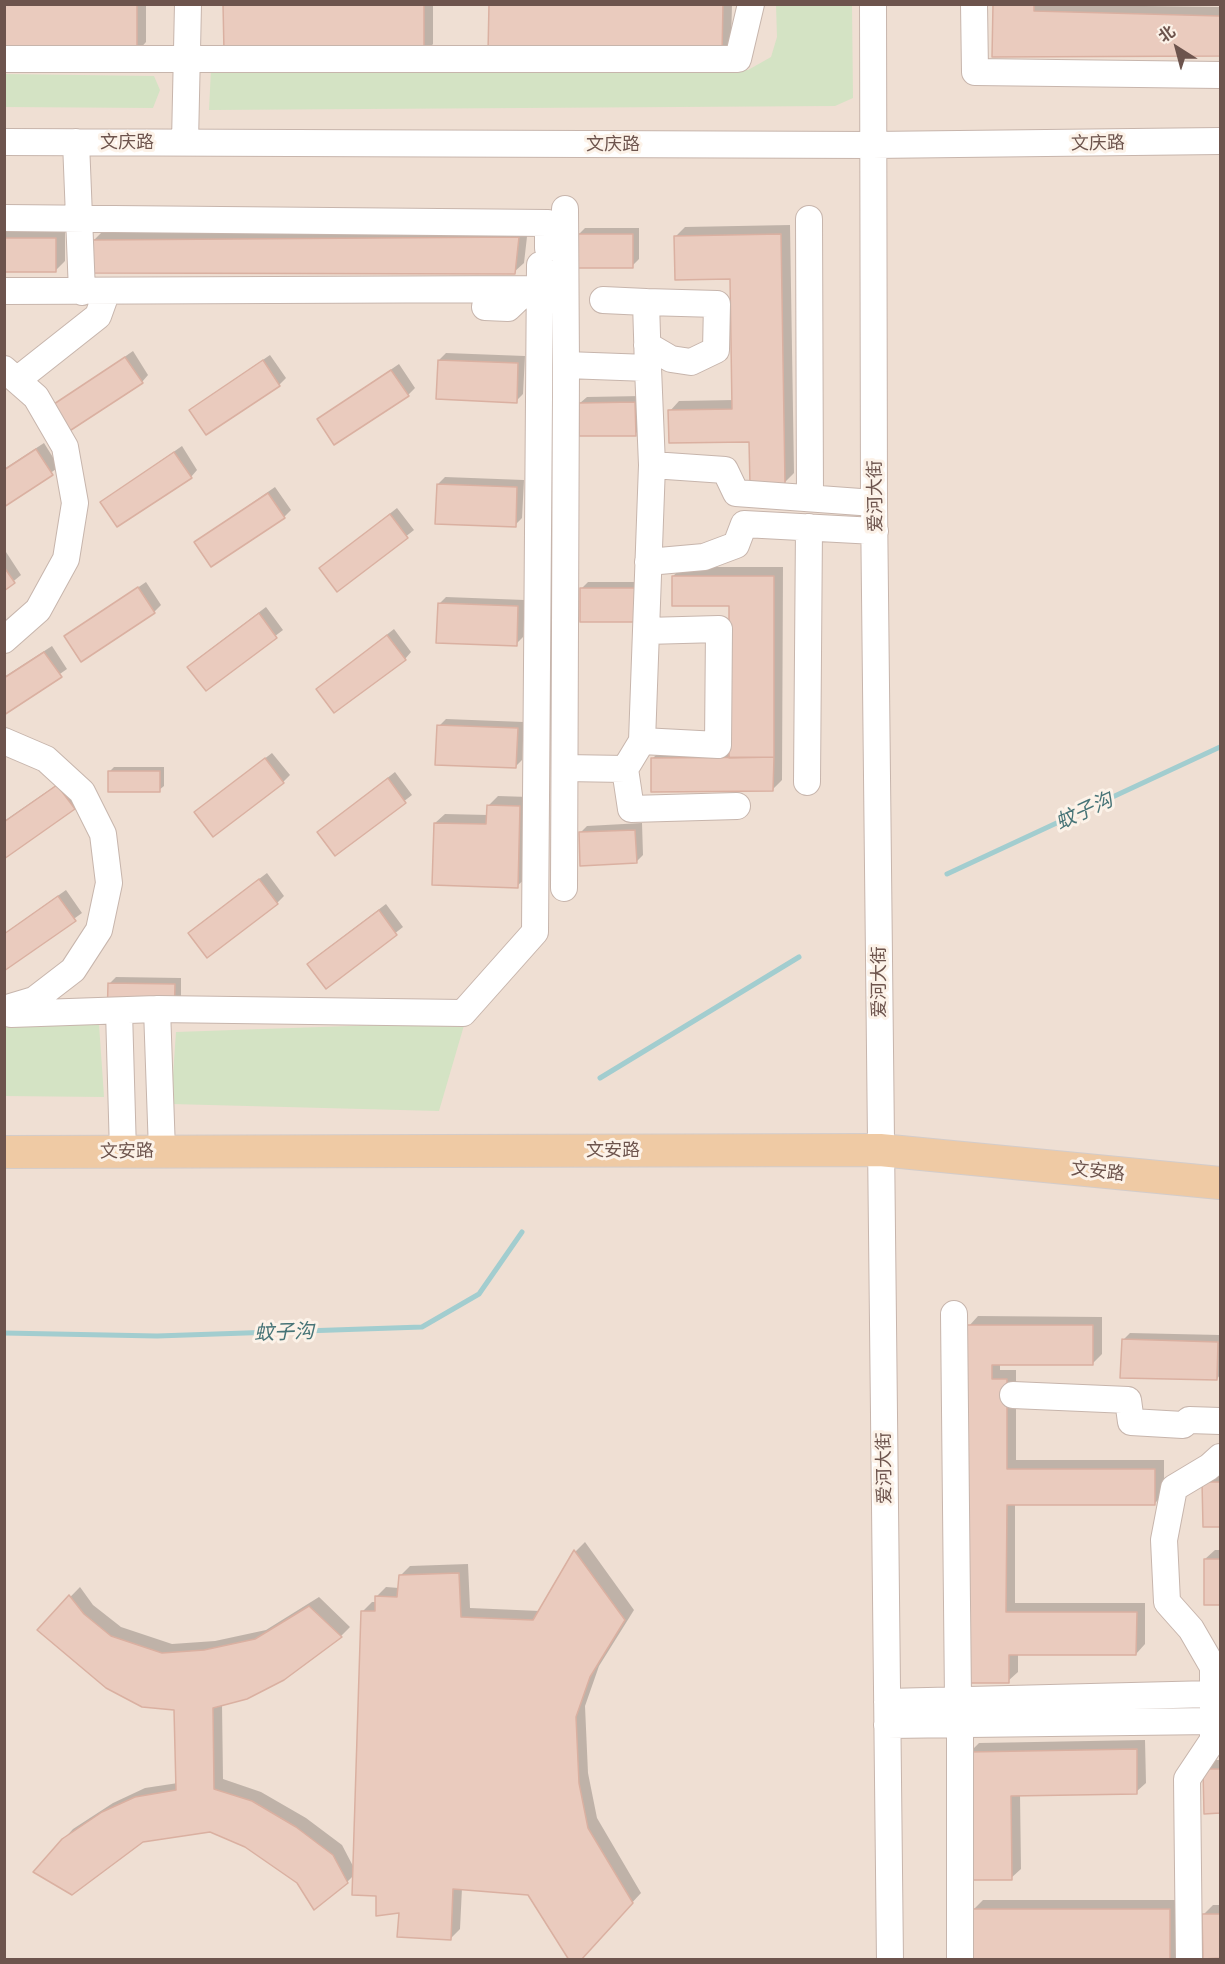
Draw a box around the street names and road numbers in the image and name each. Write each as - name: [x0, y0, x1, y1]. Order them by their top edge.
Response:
- street label: 文庆路: [100, 131, 154, 153]
- street label: 文庆路: [1071, 132, 1125, 154]
- street label: 文庆路: [586, 133, 640, 155]
- street label: 爱河大街: [864, 460, 886, 532]
- street label: 爱河大街: [868, 946, 890, 1018]
- street label: 文安路: [586, 1139, 640, 1161]
- street label: 文安路: [100, 1140, 154, 1162]
- street label: 文安路: [1070, 1157, 1126, 1185]
- street label: 爱河大街: [873, 1432, 895, 1504]

